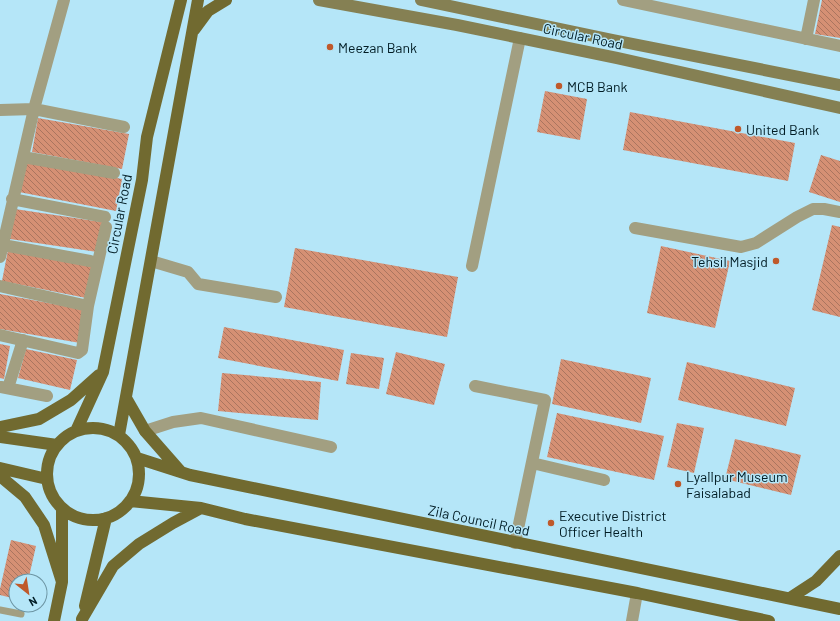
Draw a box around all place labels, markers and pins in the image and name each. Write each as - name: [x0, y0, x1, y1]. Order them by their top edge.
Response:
- place label: Meezan Bank: [338, 39, 417, 56]
- marker: Meezan Bank: [325, 42, 335, 52]
- place label: MCB Bank: [567, 78, 627, 95]
- marker: MCB Bank: [554, 81, 564, 91]
- place label: United Bank: [746, 121, 819, 138]
- marker: United Bank: [733, 124, 743, 134]
- place label: Tehsil Masjid: [691, 253, 768, 270]
- marker: Tehsil Masjid: [771, 256, 781, 266]
- place label: Lyallpur Museum Faisalabad: [686, 468, 788, 501]
- marker: Lyallpur Museum Faisalabad: [673, 479, 683, 489]
- place label: Executive District Officer Health: [559, 507, 667, 540]
- marker: Executive District Officer Health: [546, 518, 556, 528]

